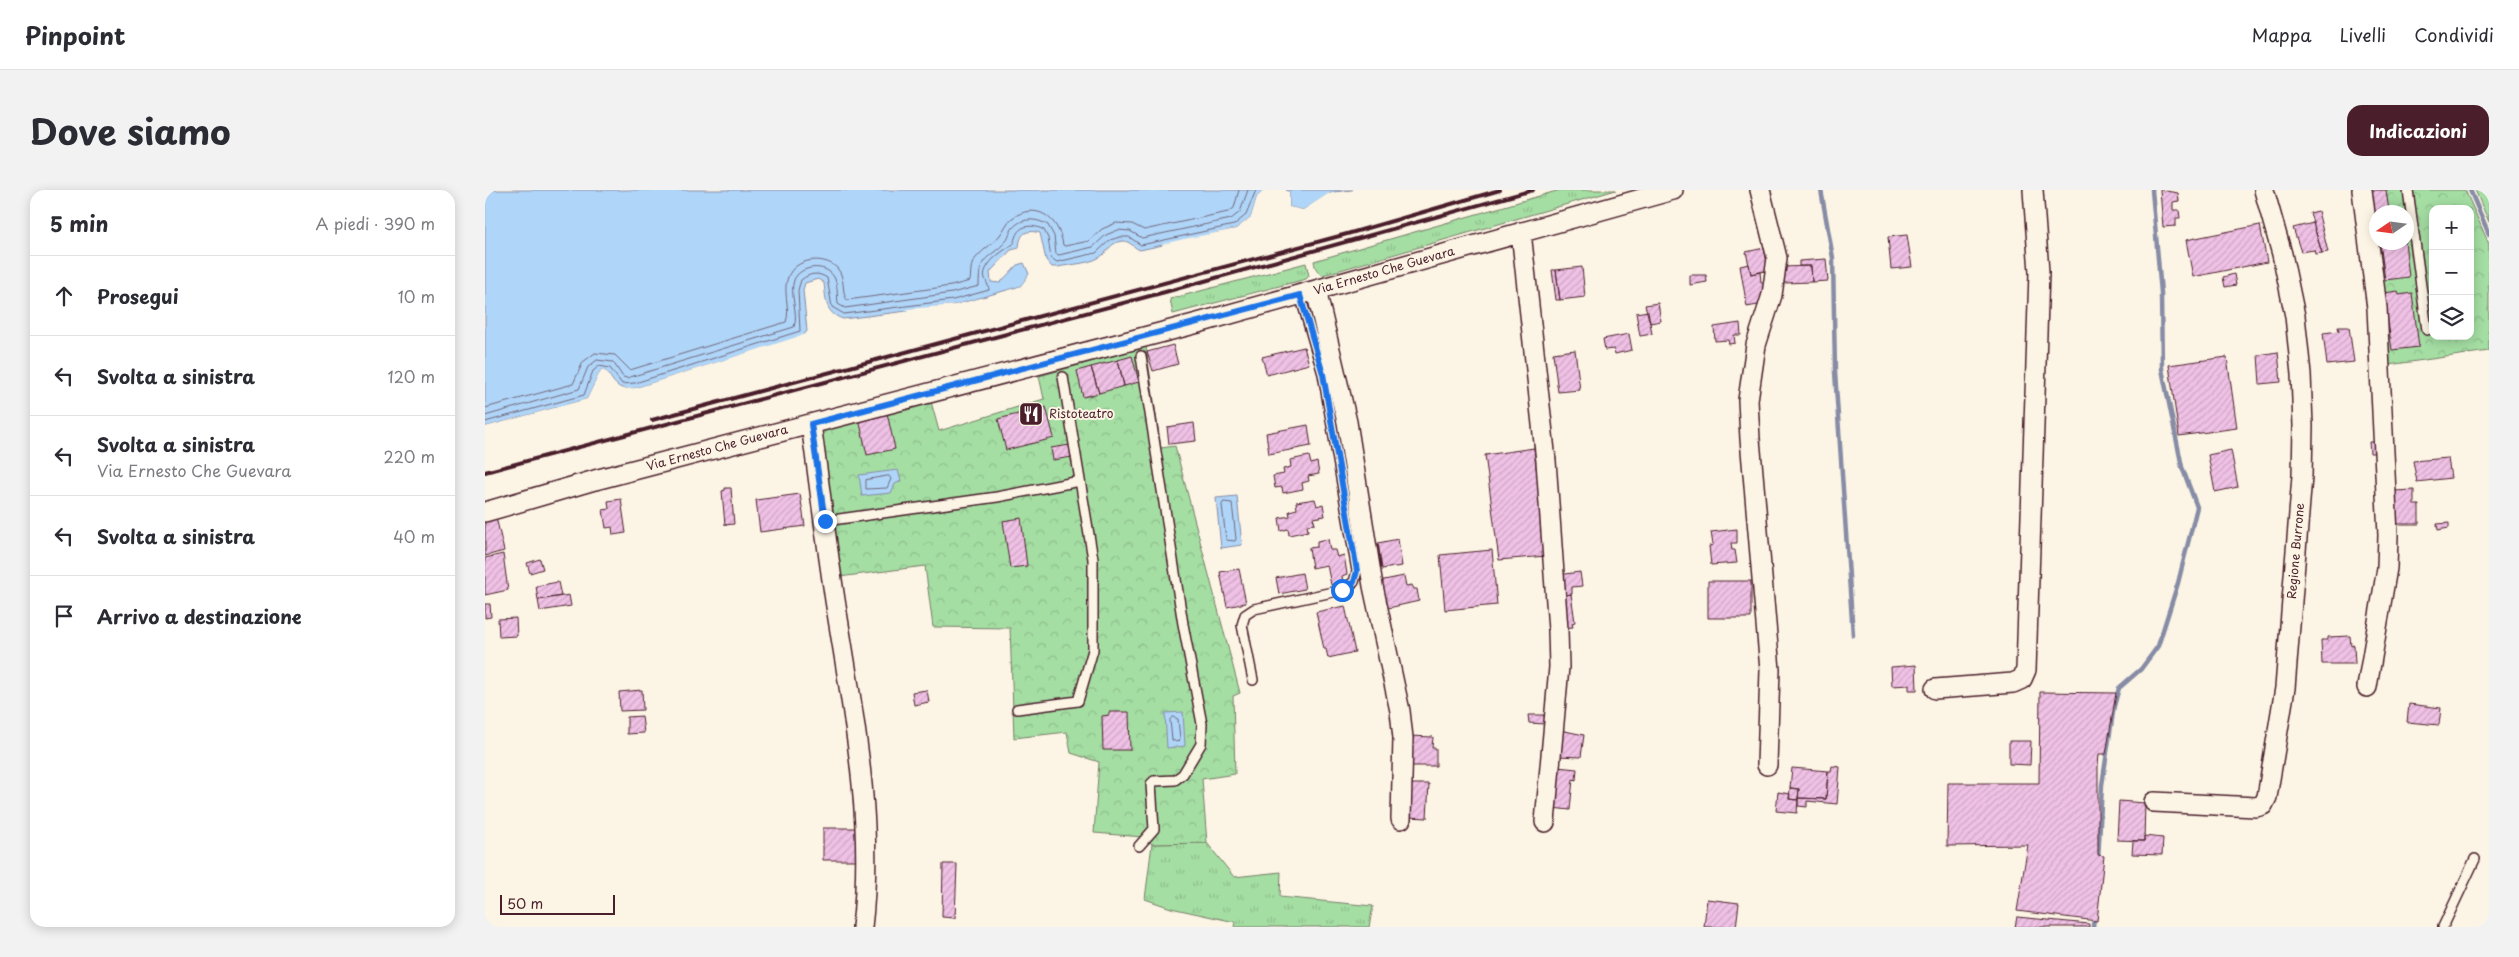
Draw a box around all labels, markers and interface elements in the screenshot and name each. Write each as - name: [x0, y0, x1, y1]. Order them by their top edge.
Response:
- text: Pinpoint: [25, 17, 126, 53]
- text: Mappa: [2252, 21, 2312, 48]
- text: Livelli: [2340, 21, 2386, 48]
- text: Condividi: [2414, 21, 2494, 48]
- text: Dove siamo: [30, 104, 231, 157]
- button: Indicazioni: [2347, 105, 2489, 156]
- north arrow: [2369, 205, 2414, 250]
- map controls: [2429, 205, 2474, 340]
- button: +: [2429, 205, 2474, 250]
- text: 5 min: [50, 207, 108, 239]
- text: A piedi · 390 m: [315, 211, 435, 235]
- street label: Via Ernesto Che Guevara: [1311, 241, 1457, 299]
- button: −: [2429, 250, 2474, 295]
- icon: ahead: [50, 282, 78, 310]
- text: Prosegui: [97, 282, 179, 310]
- text: 10 m: [398, 284, 435, 308]
- button: layers: [2429, 295, 2474, 340]
- icon: left: [50, 362, 78, 390]
- text: Svolta a sinistra: [97, 362, 255, 390]
- text: 120 m: [388, 364, 435, 388]
- restaurant icon: Ristoteatro: [1018, 401, 1044, 427]
- place label: Ristoteatro: [1049, 404, 1114, 422]
- street label: Via Ernesto Che Guevara: [644, 419, 790, 475]
- text: Svolta a sinistra: [97, 430, 255, 458]
- icon: left: [50, 442, 78, 470]
- text: 220 m: [384, 444, 435, 468]
- text: Via Ernesto Che Guevara: [97, 458, 291, 482]
- street label: Regione Burrone: [2282, 502, 2308, 600]
- route end: [814, 510, 837, 533]
- icon: left: [50, 522, 78, 550]
- text: Svolta a sinistra: [97, 522, 255, 550]
- text: 40 m: [393, 524, 435, 548]
- route start: [1331, 579, 1354, 602]
- icon: arrive: [50, 602, 78, 630]
- text: Arrivo a destinazione: [97, 602, 302, 630]
- scale bar: [500, 892, 615, 915]
- text: 50 m: [507, 893, 543, 914]

